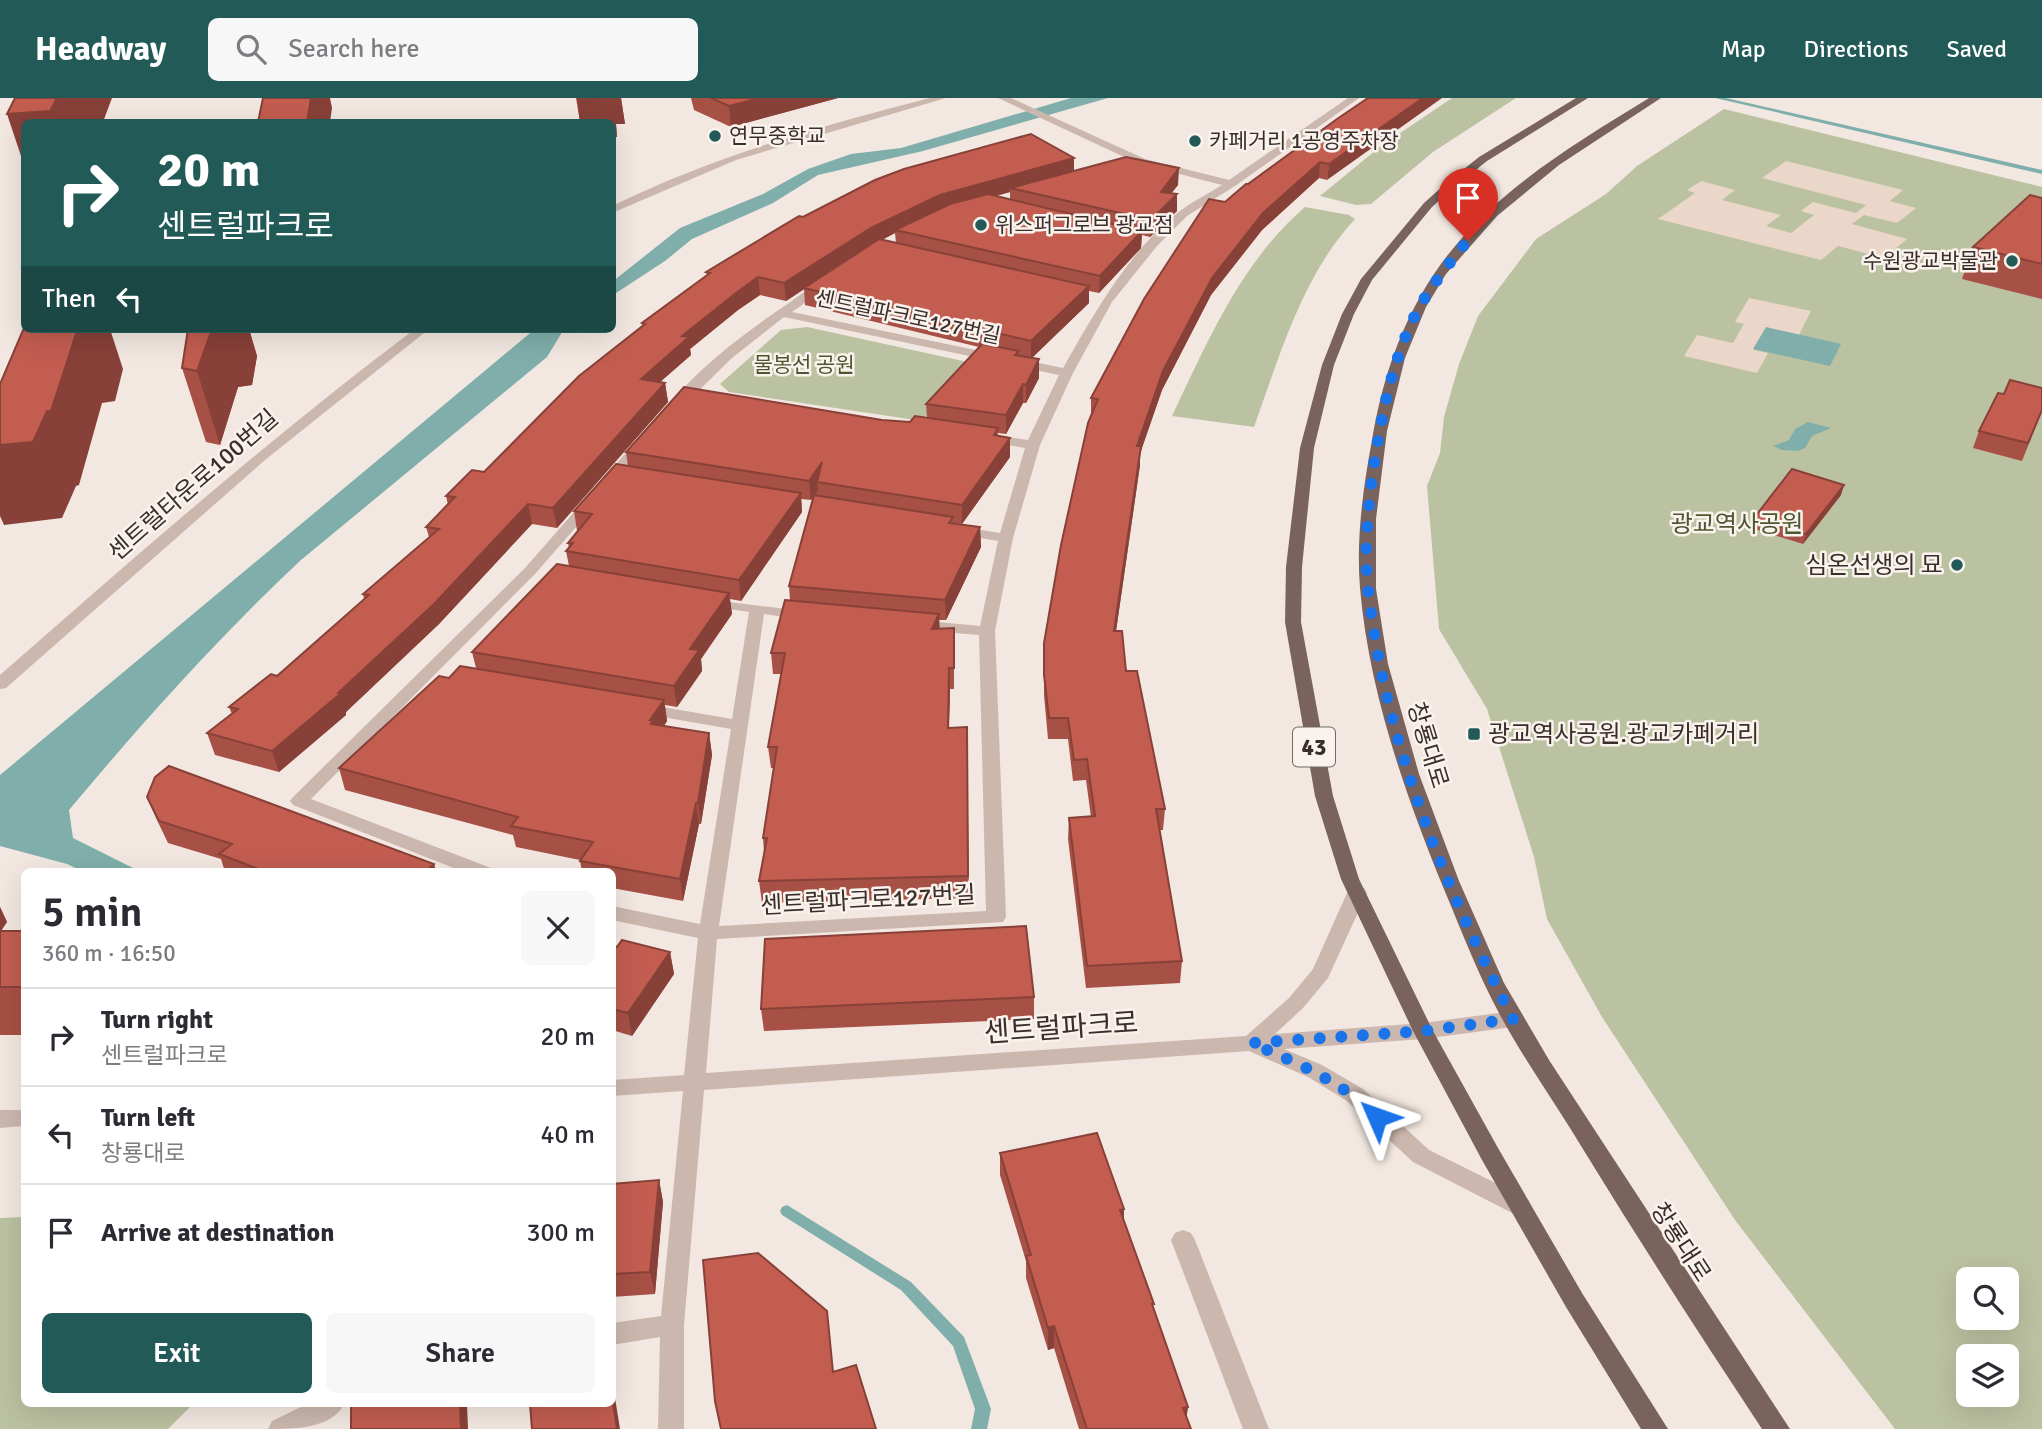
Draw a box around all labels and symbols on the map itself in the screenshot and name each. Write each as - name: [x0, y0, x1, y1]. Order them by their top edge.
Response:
- place label: 연무중학교: [729, 123, 826, 149]
- marker: 연무중학교: [707, 128, 723, 144]
- place label: 카페거리 1공영주차장: [1209, 128, 1399, 154]
- marker: 카페거리 1공영주차장: [1187, 133, 1203, 149]
- pin: [1438, 168, 1498, 240]
- place label: 위스퍼그로브 광교점: [995, 212, 1174, 238]
- marker: 위스퍼그로브 광교점: [973, 217, 989, 233]
- place label: 수원광교박물관: [1863, 248, 1998, 274]
- marker: 수원광교박물관: [2004, 253, 2020, 269]
- street label: 센트럴파크로127번길: [813, 285, 1003, 349]
- park label: 물봉선 공원: [753, 352, 855, 378]
- street label: 센트럴타운로100번길: [102, 403, 284, 567]
- park label: 광교역사공원: [1671, 509, 1803, 539]
- place label: 심온선생의 묘: [1805, 550, 1943, 580]
- marker: 심온선생의 묘: [1949, 557, 1965, 573]
- street label: 창룡대로: [1401, 698, 1455, 792]
- place label: 광교역사공원.광교카페거리: [1488, 719, 1759, 749]
- marker: 광교역사공원.광교카페거리: [1466, 726, 1482, 742]
- road number: 43: [1293, 727, 1335, 766]
- street label: 센트럴파크로127번길: [760, 879, 976, 921]
- street label: 센트럴파크로: [983, 1006, 1139, 1050]
- position arrow: [1340, 1080, 1414, 1154]
- street label: 창룡대로: [1644, 1197, 1718, 1287]

